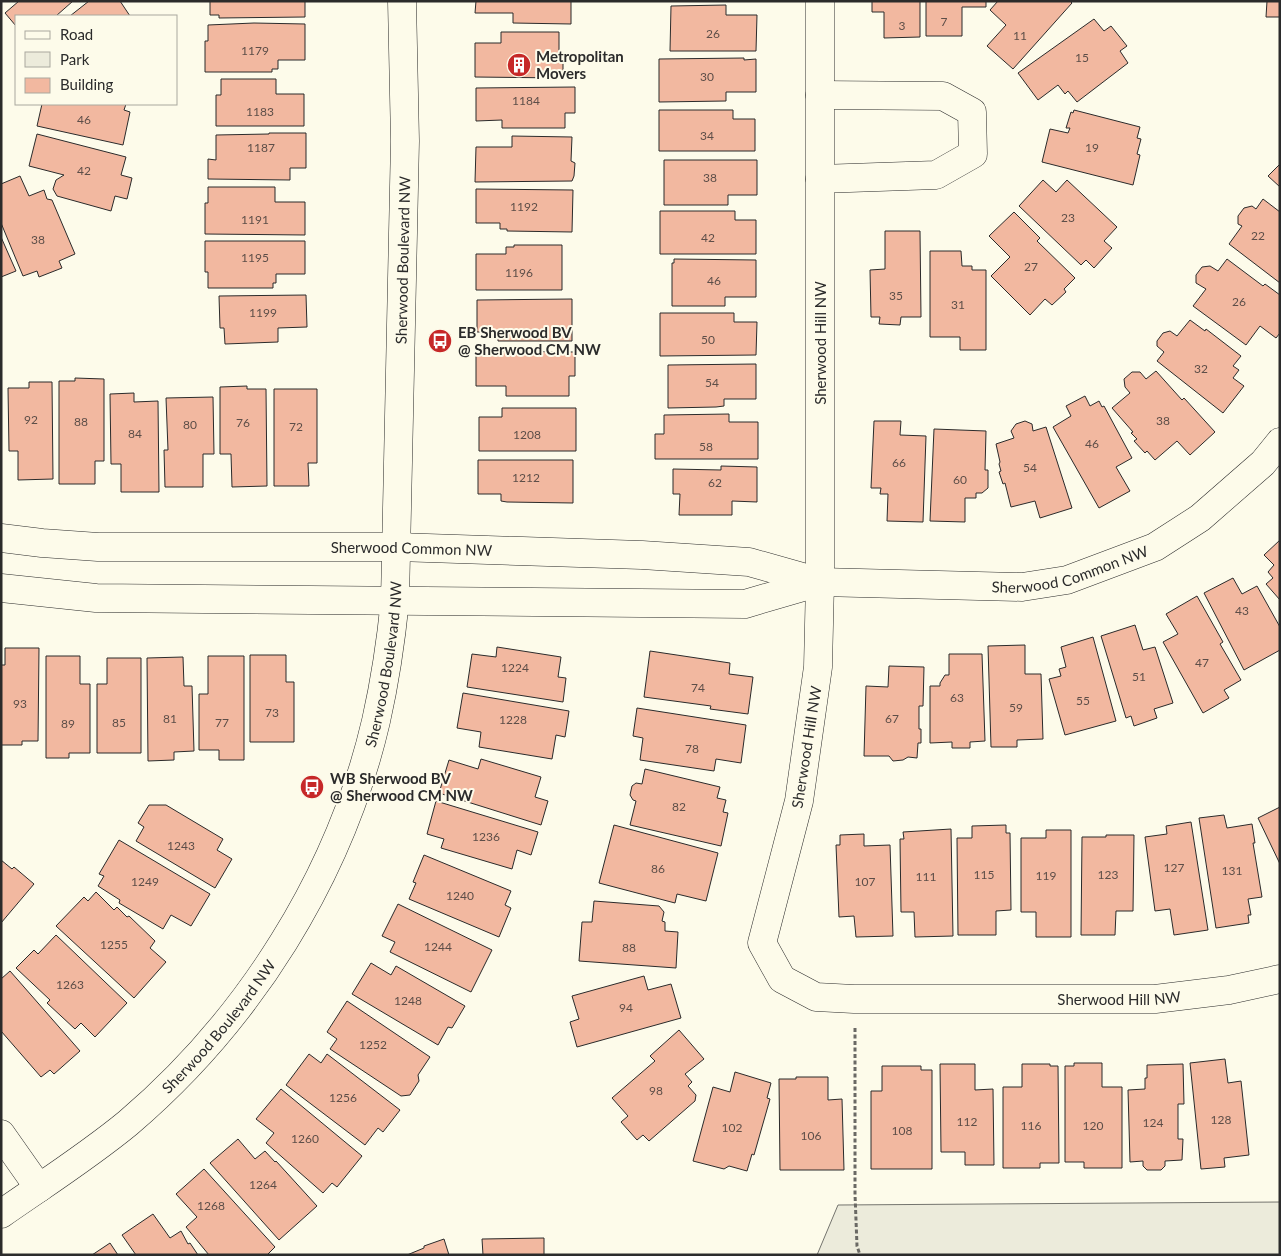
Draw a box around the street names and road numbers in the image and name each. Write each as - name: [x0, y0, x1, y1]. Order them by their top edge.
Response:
- street label: Sherwood Boulevard NW: [392, 175, 413, 344]
- street label: Sherwood Hill NW: [811, 281, 829, 405]
- street label: Sherwood Common NW: [331, 538, 493, 559]
- street label: Sherwood Common NW: [991, 541, 1151, 596]
- street label: Sherwood Boulevard NW: [361, 580, 404, 749]
- street label: Sherwood Hill NW: [787, 684, 825, 809]
- street label: Sherwood Boulevard NW: [158, 956, 279, 1097]
- street label: Sherwood Hill NW: [1057, 987, 1182, 1008]

